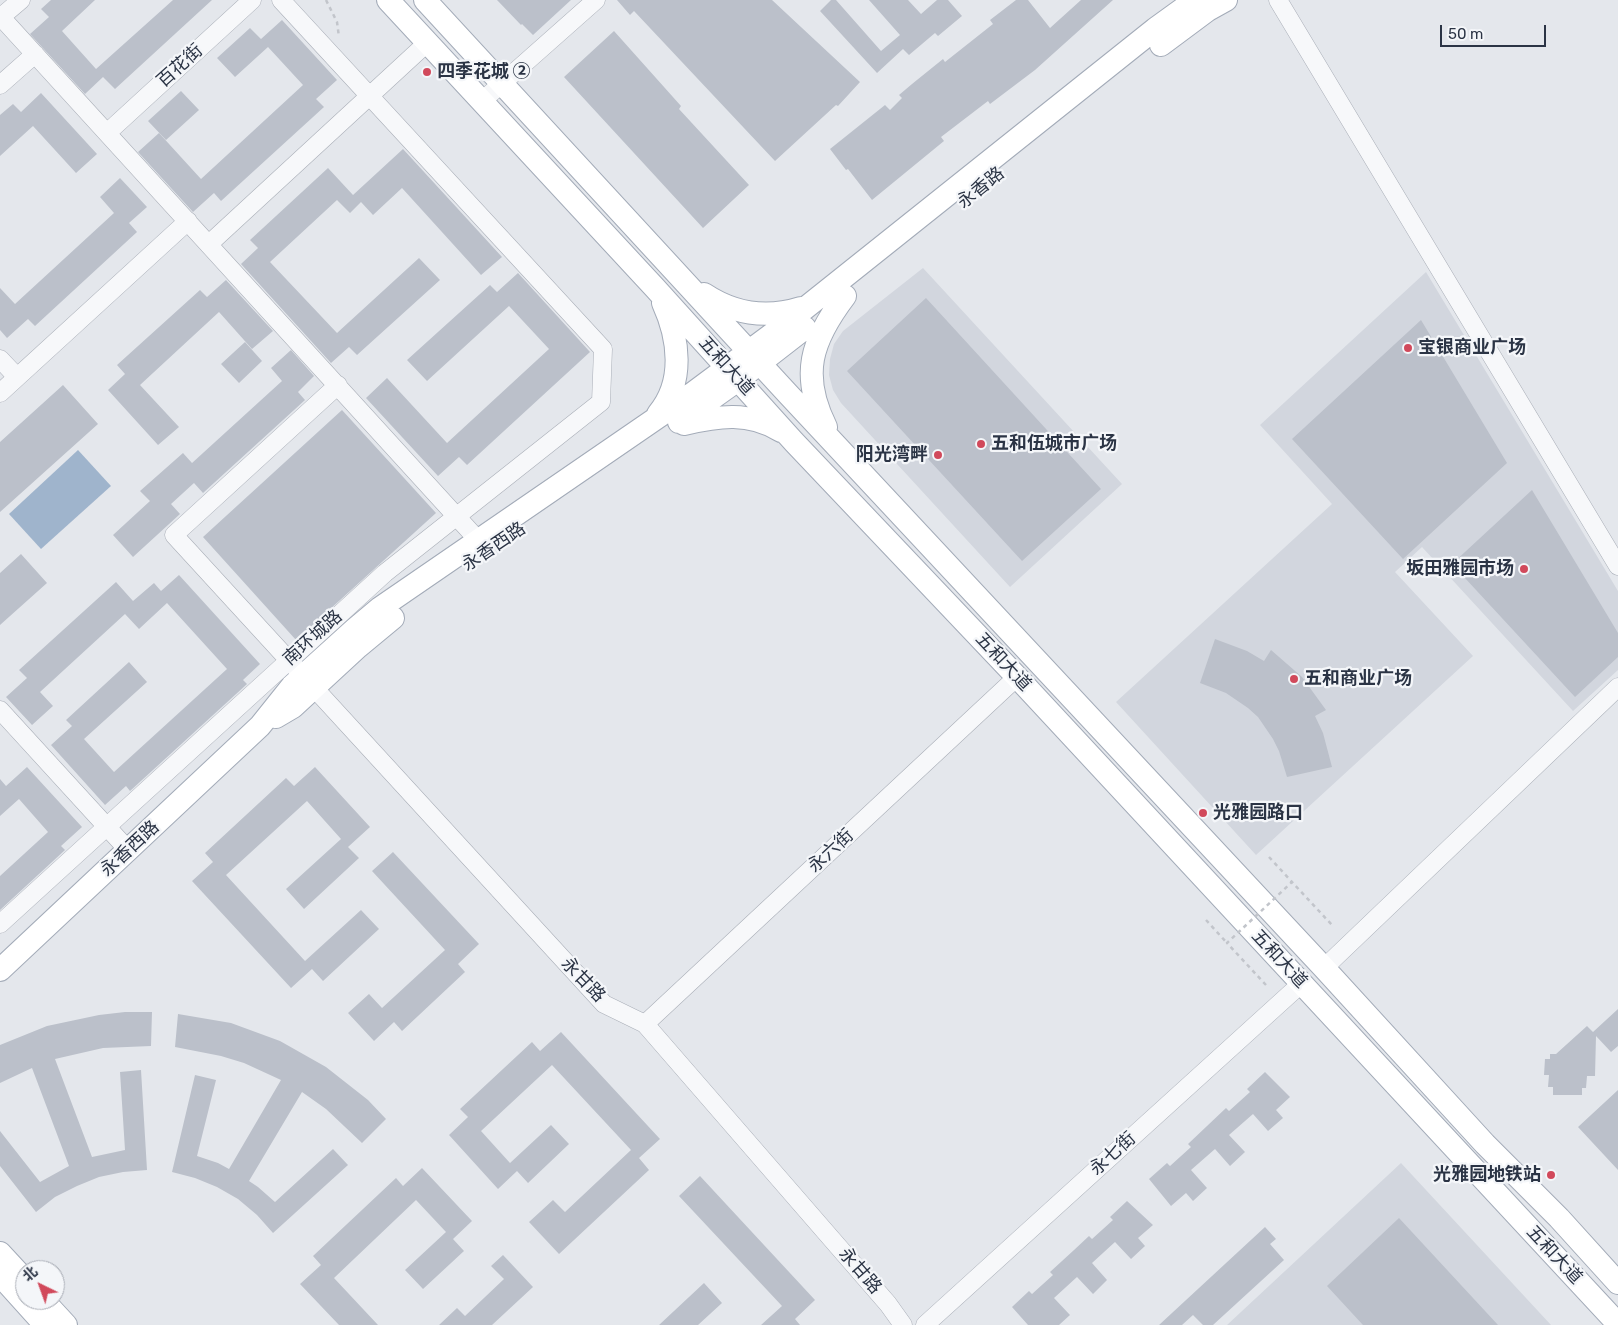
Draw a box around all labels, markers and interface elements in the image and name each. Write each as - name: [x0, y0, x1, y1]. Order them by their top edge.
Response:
- scale bar: [1443, 15, 1549, 47]
- text: 50 m: [1448, 25, 1483, 43]
- street label: 百花街: [153, 40, 207, 92]
- place label: 四季花城 ②: [437, 61, 531, 83]
- marker: 四季花城 ②: [421, 66, 433, 78]
- street label: 永香路: [953, 163, 1009, 213]
- street label: 五和大道: [694, 332, 758, 400]
- place label: 宝银商业广场: [1418, 337, 1526, 359]
- marker: 宝银商业广场: [1402, 342, 1414, 354]
- place label: 五和伍城市广场: [991, 433, 1117, 455]
- marker: 五和伍城市广场: [975, 438, 987, 450]
- place label: 阳光湾畔: [856, 444, 928, 466]
- marker: 阳光湾畔: [932, 449, 944, 461]
- street label: 永香西路: [458, 518, 530, 576]
- place label: 坂田雅园市场: [1406, 558, 1514, 580]
- marker: 坂田雅园市场: [1518, 563, 1530, 575]
- street label: 南环城路: [279, 606, 347, 670]
- street label: 五和大道: [971, 628, 1035, 696]
- place label: 五和商业广场: [1304, 668, 1412, 690]
- marker: 五和商业广场: [1288, 673, 1300, 685]
- place label: 光雅园路口: [1213, 802, 1303, 824]
- marker: 光雅园路口: [1197, 807, 1209, 819]
- street label: 永香西路: [96, 817, 164, 881]
- street label: 永六街: [804, 825, 858, 877]
- street label: 五和大道: [1247, 925, 1311, 993]
- street label: 永甘路: [556, 953, 610, 1007]
- street label: 永七街: [1086, 1128, 1140, 1180]
- place label: 光雅园地铁站: [1433, 1164, 1541, 1186]
- marker: 光雅园地铁站: [1545, 1169, 1557, 1181]
- street label: 五和大道: [1522, 1221, 1586, 1289]
- street label: 永甘路: [834, 1244, 886, 1298]
- north arrow: [15, 1260, 65, 1310]
- text: 北: [19, 1263, 41, 1285]

